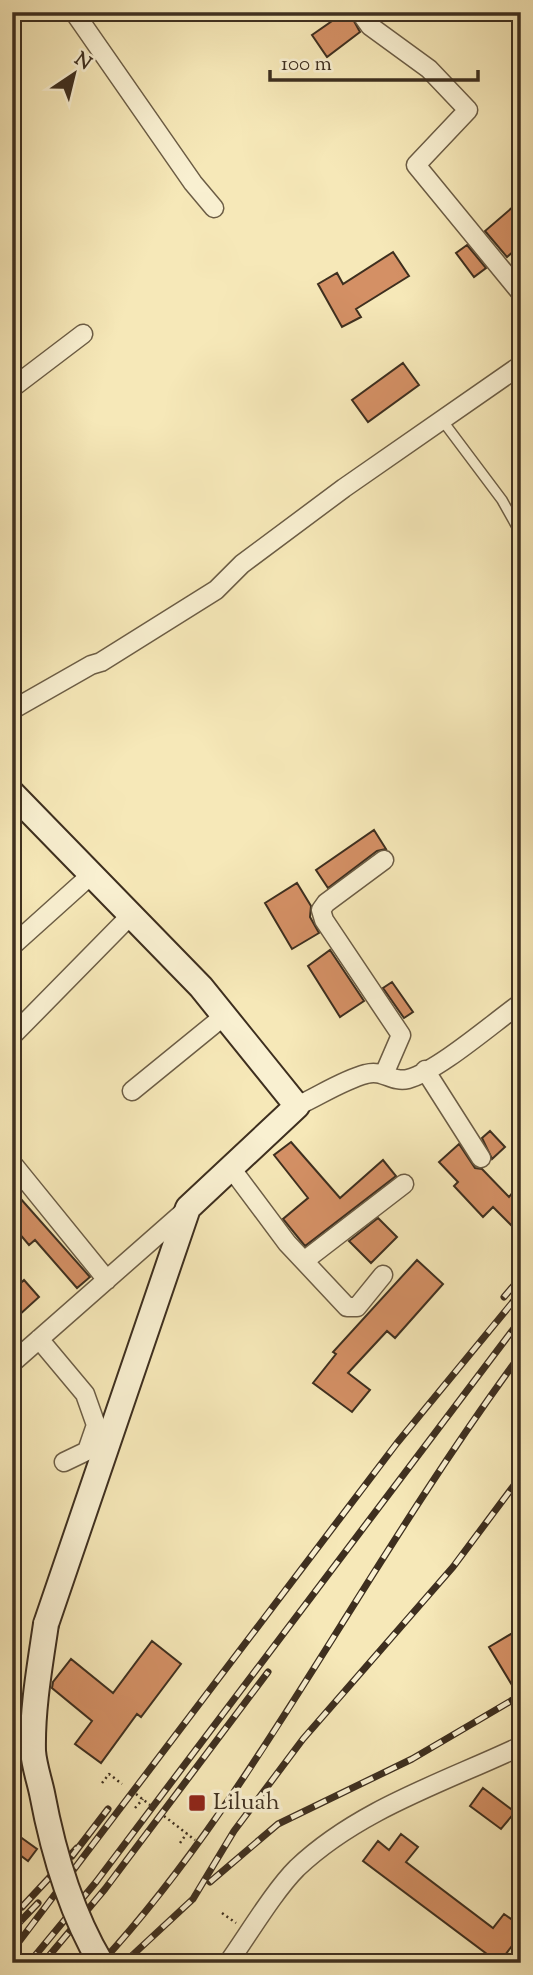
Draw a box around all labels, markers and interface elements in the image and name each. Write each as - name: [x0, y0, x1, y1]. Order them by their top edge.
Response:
- north arrow: [38, 38, 108, 108]
- scale bar: [270, 38, 479, 82]
- text: N: [68, 47, 96, 78]
- text: 100 m: [281, 50, 332, 80]
- place label: Liluah: [213, 1786, 280, 1820]
- marker: Liluah: [187, 1793, 207, 1813]

